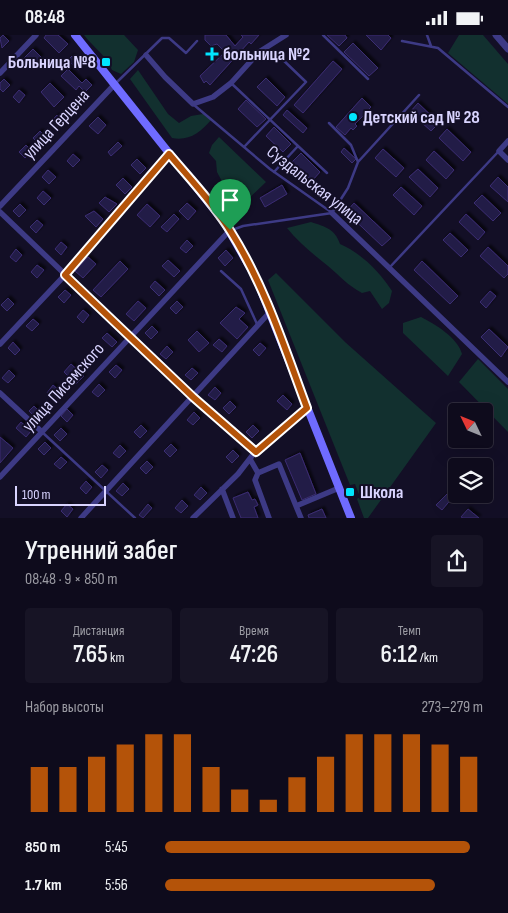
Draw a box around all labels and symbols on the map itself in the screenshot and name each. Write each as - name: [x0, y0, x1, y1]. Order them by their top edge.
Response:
- place label: больница №2: [223, 44, 310, 65]
- marker: больница №2: [205, 47, 219, 61]
- place label: Больница №8: [8, 52, 96, 73]
- marker: Больница №8: [100, 56, 112, 68]
- street label: улица Герцена: [19, 85, 94, 164]
- place label: Детский сад № 28: [363, 107, 480, 128]
- marker: Детский сад № 28: [347, 111, 359, 123]
- street label: Суздальская улица: [262, 141, 367, 230]
- pin: [209, 179, 251, 230]
- street label: улица Писемского: [18, 339, 109, 436]
- north arrow: [448, 403, 492, 447]
- place label: Школа: [360, 482, 403, 503]
- scale bar: [15, 483, 106, 506]
- marker: Школа: [344, 486, 356, 498]

